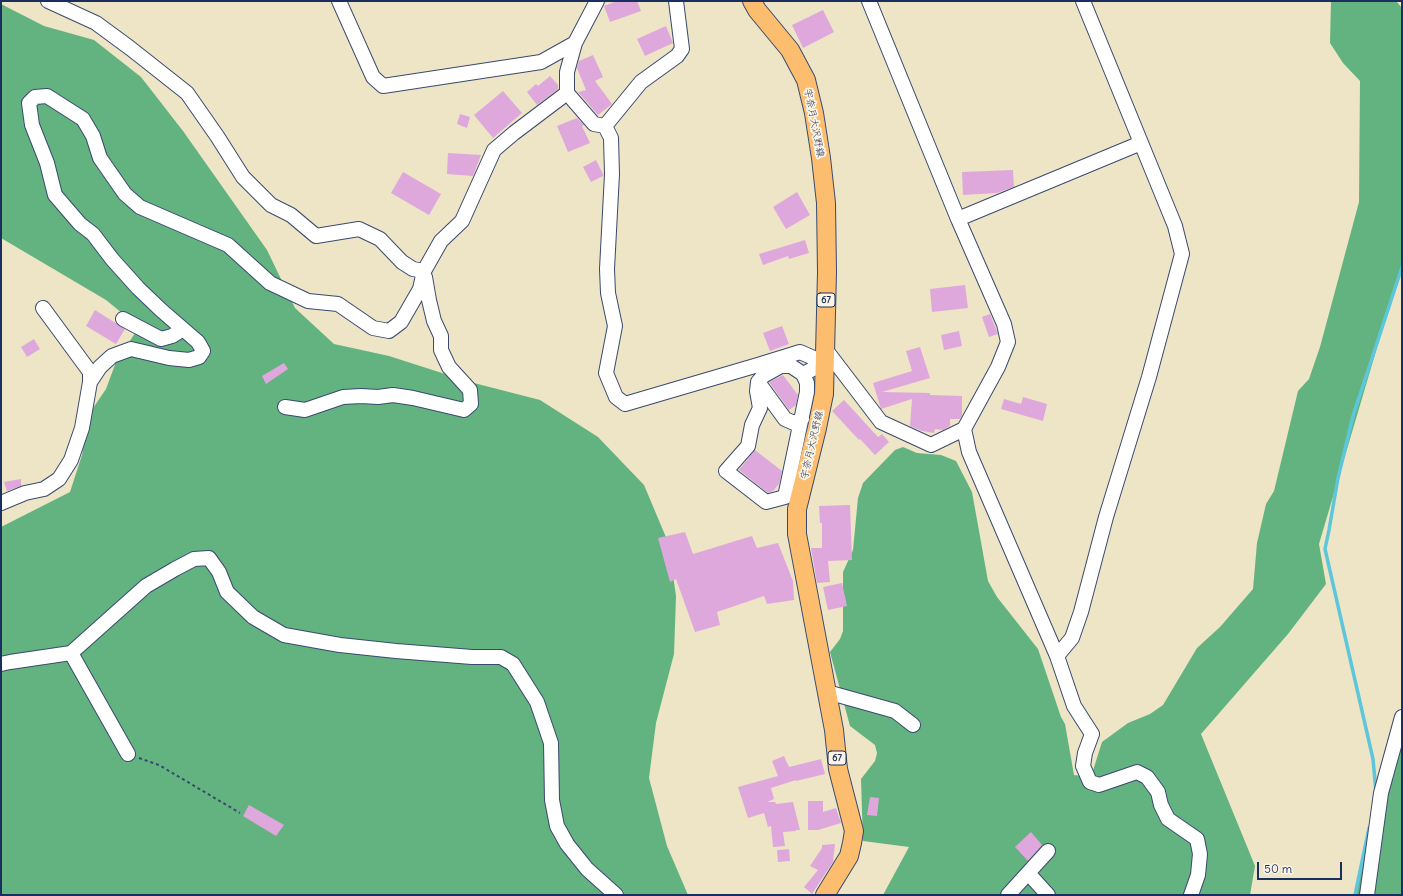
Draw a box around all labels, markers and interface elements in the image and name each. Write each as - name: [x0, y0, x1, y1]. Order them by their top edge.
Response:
- street label: 宇奈月大沢野線: [801, 87, 827, 159]
- road number: 67: [817, 293, 835, 307]
- street label: 宇奈月大沢野線: [798, 410, 826, 480]
- road number: 67: [828, 751, 846, 765]
- scale bar: [1259, 854, 1344, 880]
- text: 50 m: [1264, 861, 1292, 876]

